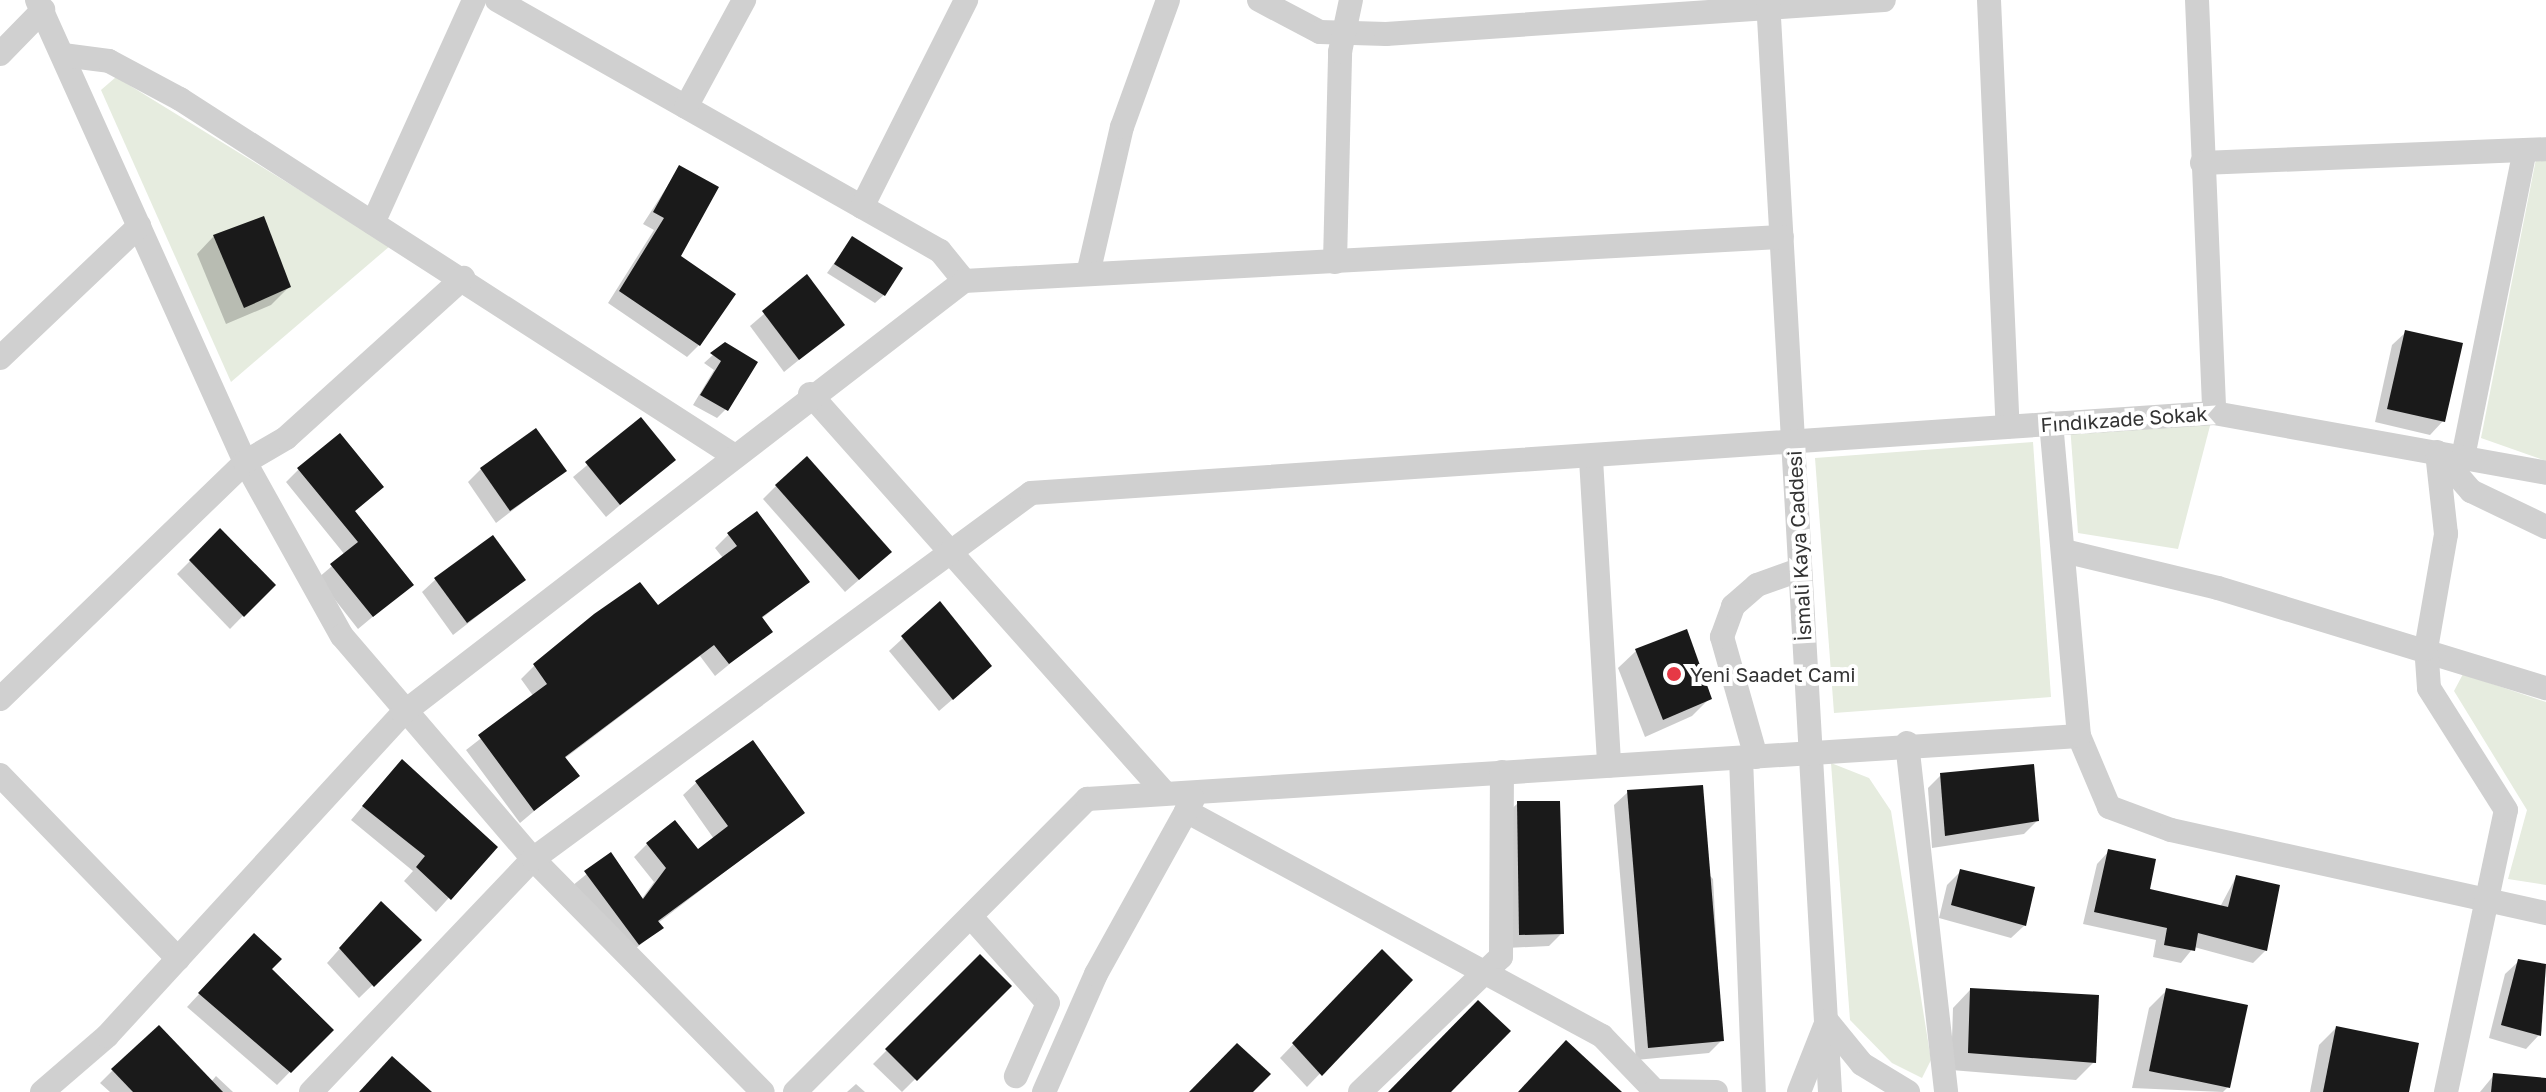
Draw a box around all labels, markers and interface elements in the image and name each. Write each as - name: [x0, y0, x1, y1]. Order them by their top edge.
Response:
- street label: Fındıkzade Sokak: [2040, 401, 2208, 437]
- street label: İsmali Kaya Caddesi: [1782, 450, 1816, 642]
- place label: Yeni Saadet Cami: [1690, 662, 1856, 686]
- marker: Yeni Saadet Cami: [1665, 665, 1683, 683]

